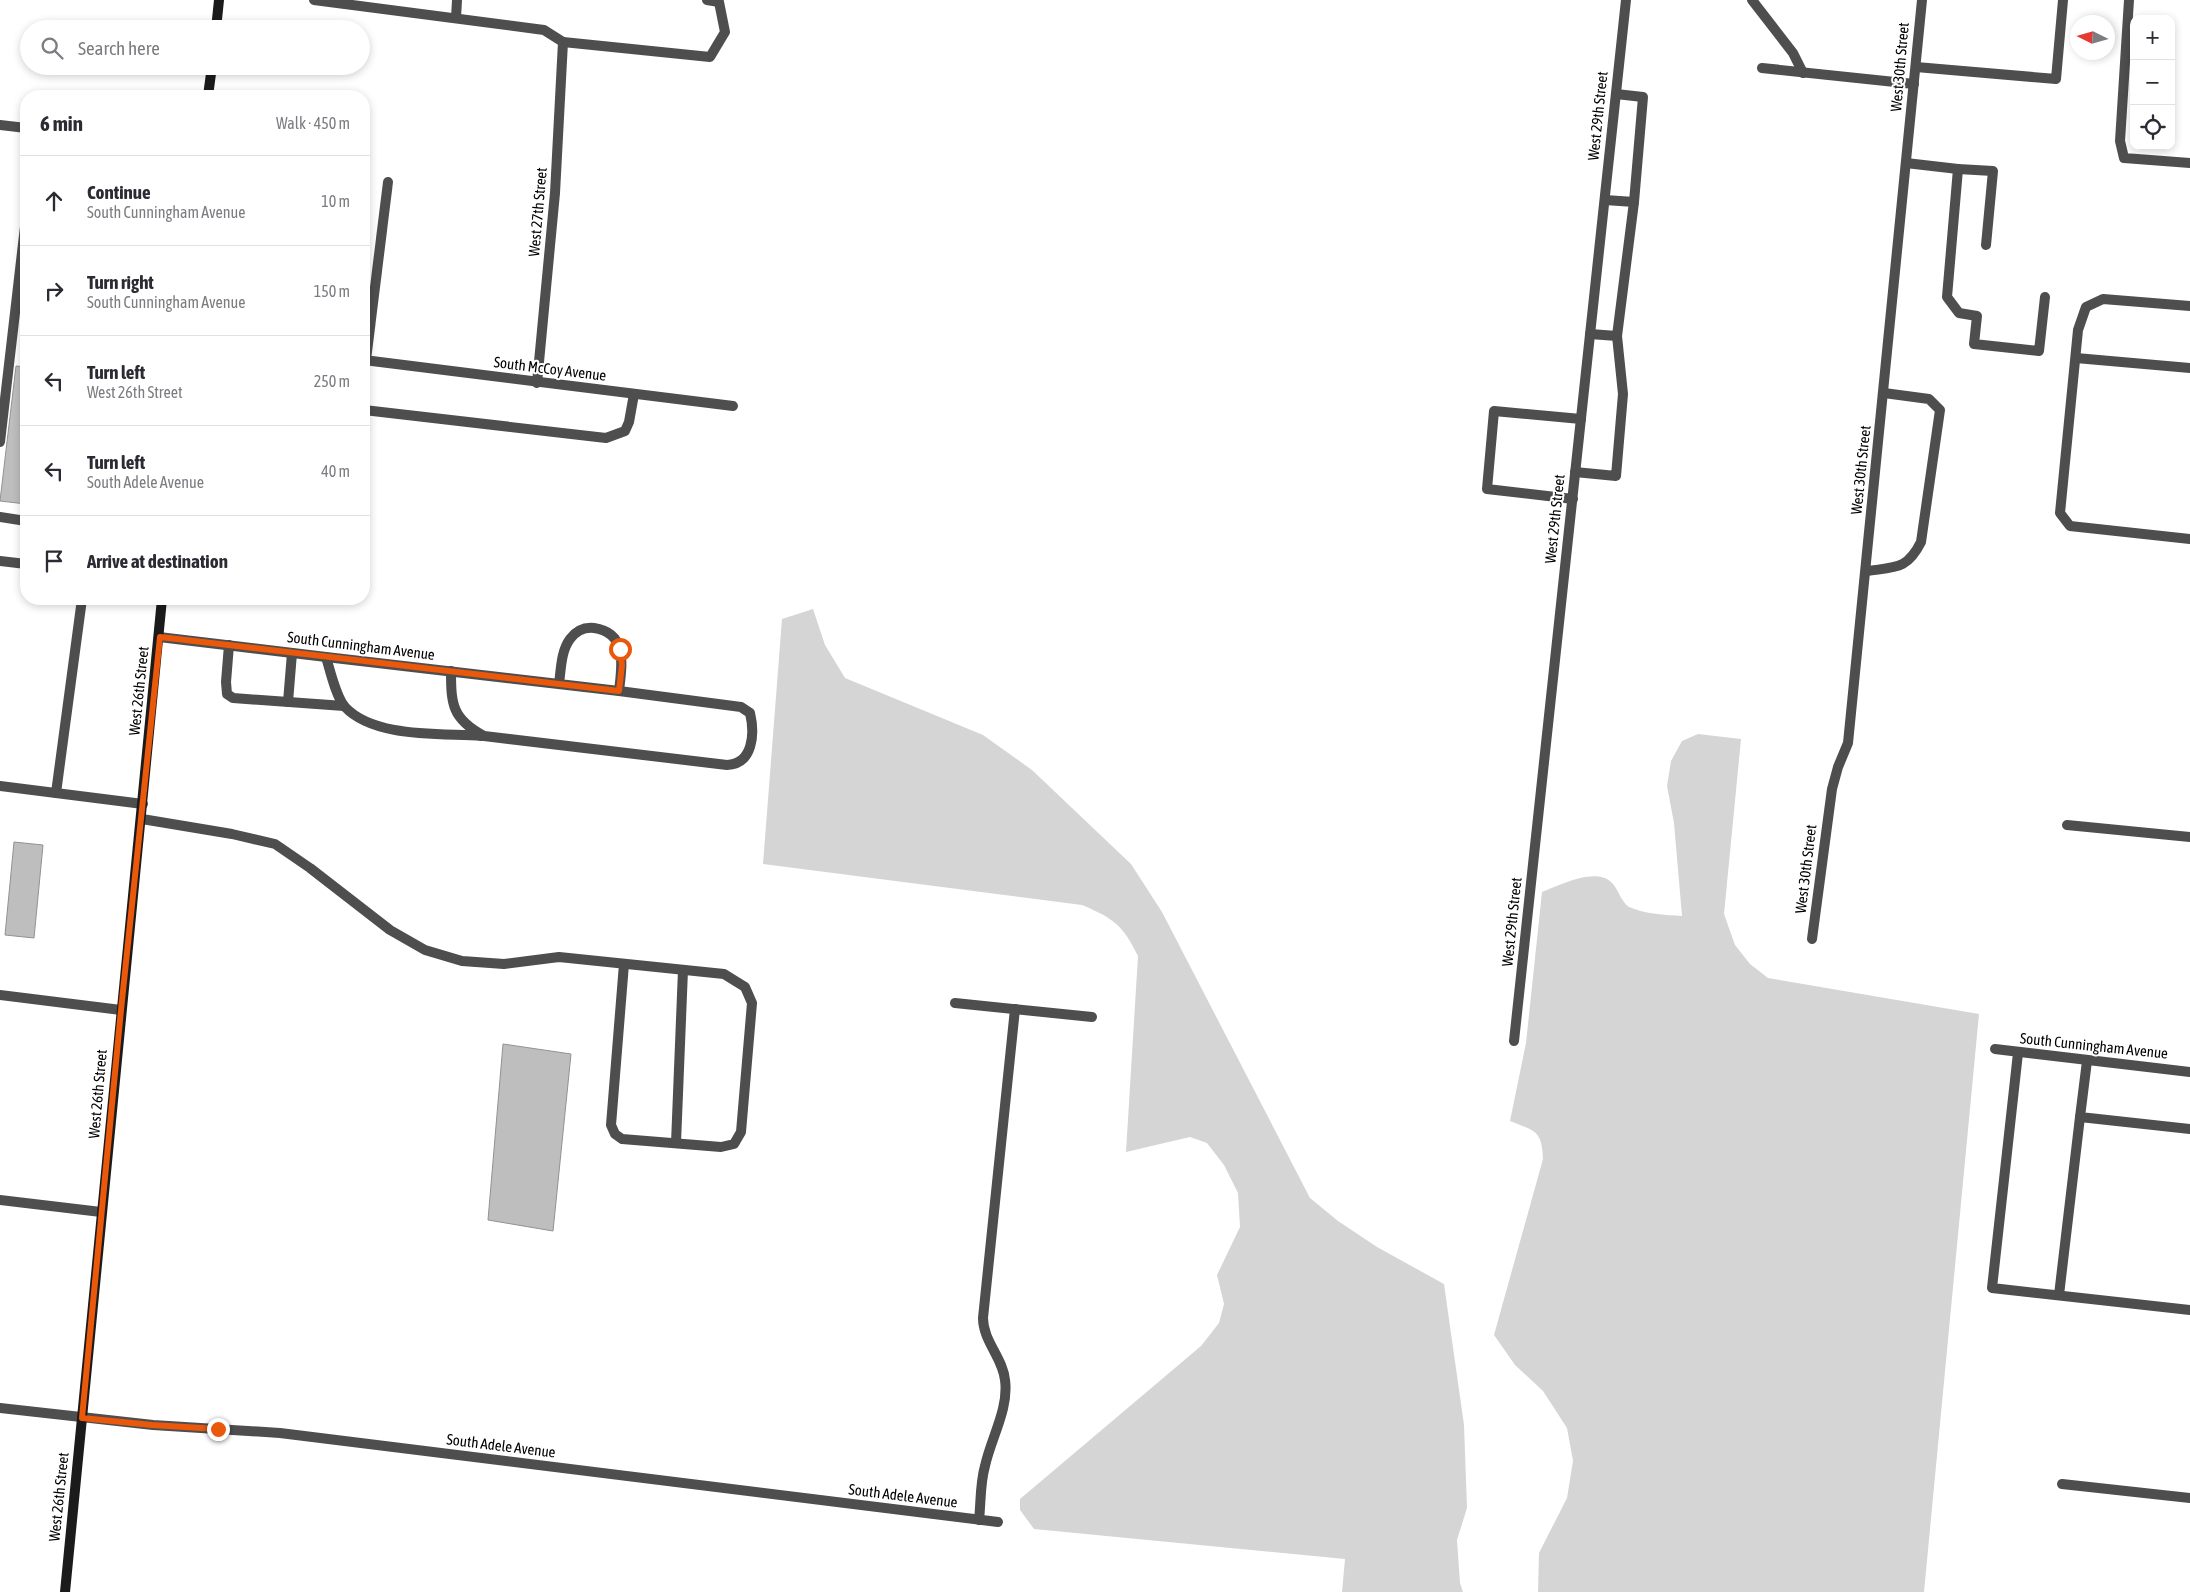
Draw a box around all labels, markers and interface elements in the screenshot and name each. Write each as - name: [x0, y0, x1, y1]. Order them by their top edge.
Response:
- north arrow: [2070, 15, 2115, 60]
- map controls: [2130, 15, 2175, 150]
- button: +: [2130, 15, 2175, 60]
- search box: [20, 20, 370, 75]
- street label: West 30th Street: [1887, 22, 1912, 112]
- icon: search: [38, 34, 66, 62]
- text: Search here: [78, 37, 160, 59]
- button: −: [2130, 60, 2175, 105]
- street label: West 29th Street: [1584, 71, 1611, 161]
- button: locate: [2130, 105, 2175, 150]
- text: 6 min: [40, 111, 83, 135]
- text: Walk · 450 m: [276, 114, 350, 132]
- street label: West 27th Street: [525, 167, 550, 257]
- text: Continue: [87, 181, 151, 203]
- icon: ahead: [40, 187, 68, 215]
- text: 10 m: [321, 192, 350, 210]
- text: South Cunningham Avenue: [87, 203, 246, 221]
- text: Turn right: [87, 271, 154, 293]
- icon: right: [40, 277, 68, 305]
- text: 150 m: [314, 282, 350, 300]
- text: South Cunningham Avenue: [87, 293, 246, 311]
- street label: South McCoy Avenue: [493, 353, 607, 384]
- text: Turn left: [87, 361, 145, 383]
- icon: left: [40, 367, 68, 395]
- text: 250 m: [314, 372, 350, 390]
- text: West 26th Street: [87, 383, 183, 401]
- street label: West 30th Street: [1847, 425, 1874, 515]
- text: Turn left: [87, 451, 145, 473]
- icon: left: [40, 457, 68, 485]
- text: 40 m: [321, 462, 350, 480]
- text: South Adele Avenue: [87, 473, 204, 491]
- street label: West 29th Street: [1541, 474, 1568, 564]
- icon: arrive: [40, 547, 68, 575]
- text: Arrive at destination: [87, 550, 228, 572]
- street label: South Cunningham Avenue: [286, 628, 436, 663]
- route start: [609, 638, 632, 661]
- street label: West 26th Street: [125, 646, 152, 736]
- street label: West 30th Street: [1792, 823, 1819, 914]
- street label: West 29th Street: [1498, 877, 1525, 967]
- street label: South Cunningham Avenue: [2019, 1029, 2169, 1062]
- street label: West 26th Street: [85, 1049, 110, 1139]
- route end: [207, 1418, 230, 1441]
- street label: South Adele Avenue: [446, 1430, 557, 1461]
- street label: West 26th Street: [45, 1452, 72, 1542]
- street label: South Adele Avenue: [848, 1480, 959, 1511]

